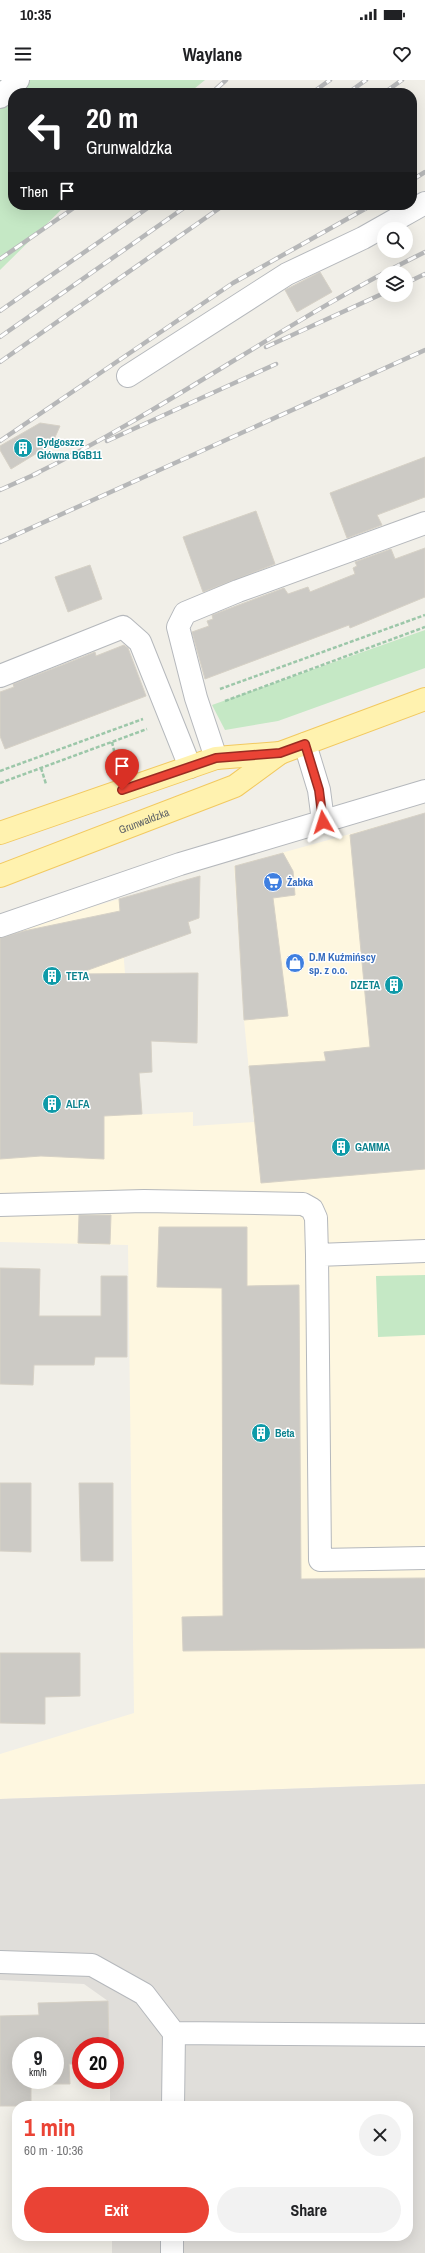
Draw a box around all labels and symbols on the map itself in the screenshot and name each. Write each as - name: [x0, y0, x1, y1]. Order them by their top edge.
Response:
- place label: Bydgoszcz Główna BGB11: [37, 435, 102, 462]
- building icon: Bydgoszcz Główna BGB11: [12, 437, 34, 459]
- pin: [105, 749, 139, 790]
- position arrow: [302, 801, 344, 843]
- street label: Grunwaldzka: [117, 805, 171, 837]
- supermarket icon: Żabka: [262, 871, 284, 893]
- place label: Żabka: [287, 875, 313, 889]
- place label: D.M Kuźmińscy sp. z o.o.: [309, 950, 376, 977]
- shop icon: D.M Kuźmińscy sp. z o.o.: [284, 952, 306, 974]
- building icon: TETA: [41, 965, 63, 987]
- place label: TETA: [66, 969, 89, 983]
- building icon: DZETA: [383, 974, 405, 996]
- place label: DZETA: [351, 978, 380, 992]
- building icon: ALFA: [41, 1093, 63, 1115]
- place label: ALFA: [66, 1097, 90, 1111]
- building icon: GAMMA: [330, 1136, 352, 1158]
- place label: GAMMA: [355, 1140, 391, 1154]
- building icon: Beta: [250, 1422, 272, 1444]
- place label: Beta: [275, 1426, 295, 1440]
- speed limit sign: 20: [72, 2037, 124, 2089]

